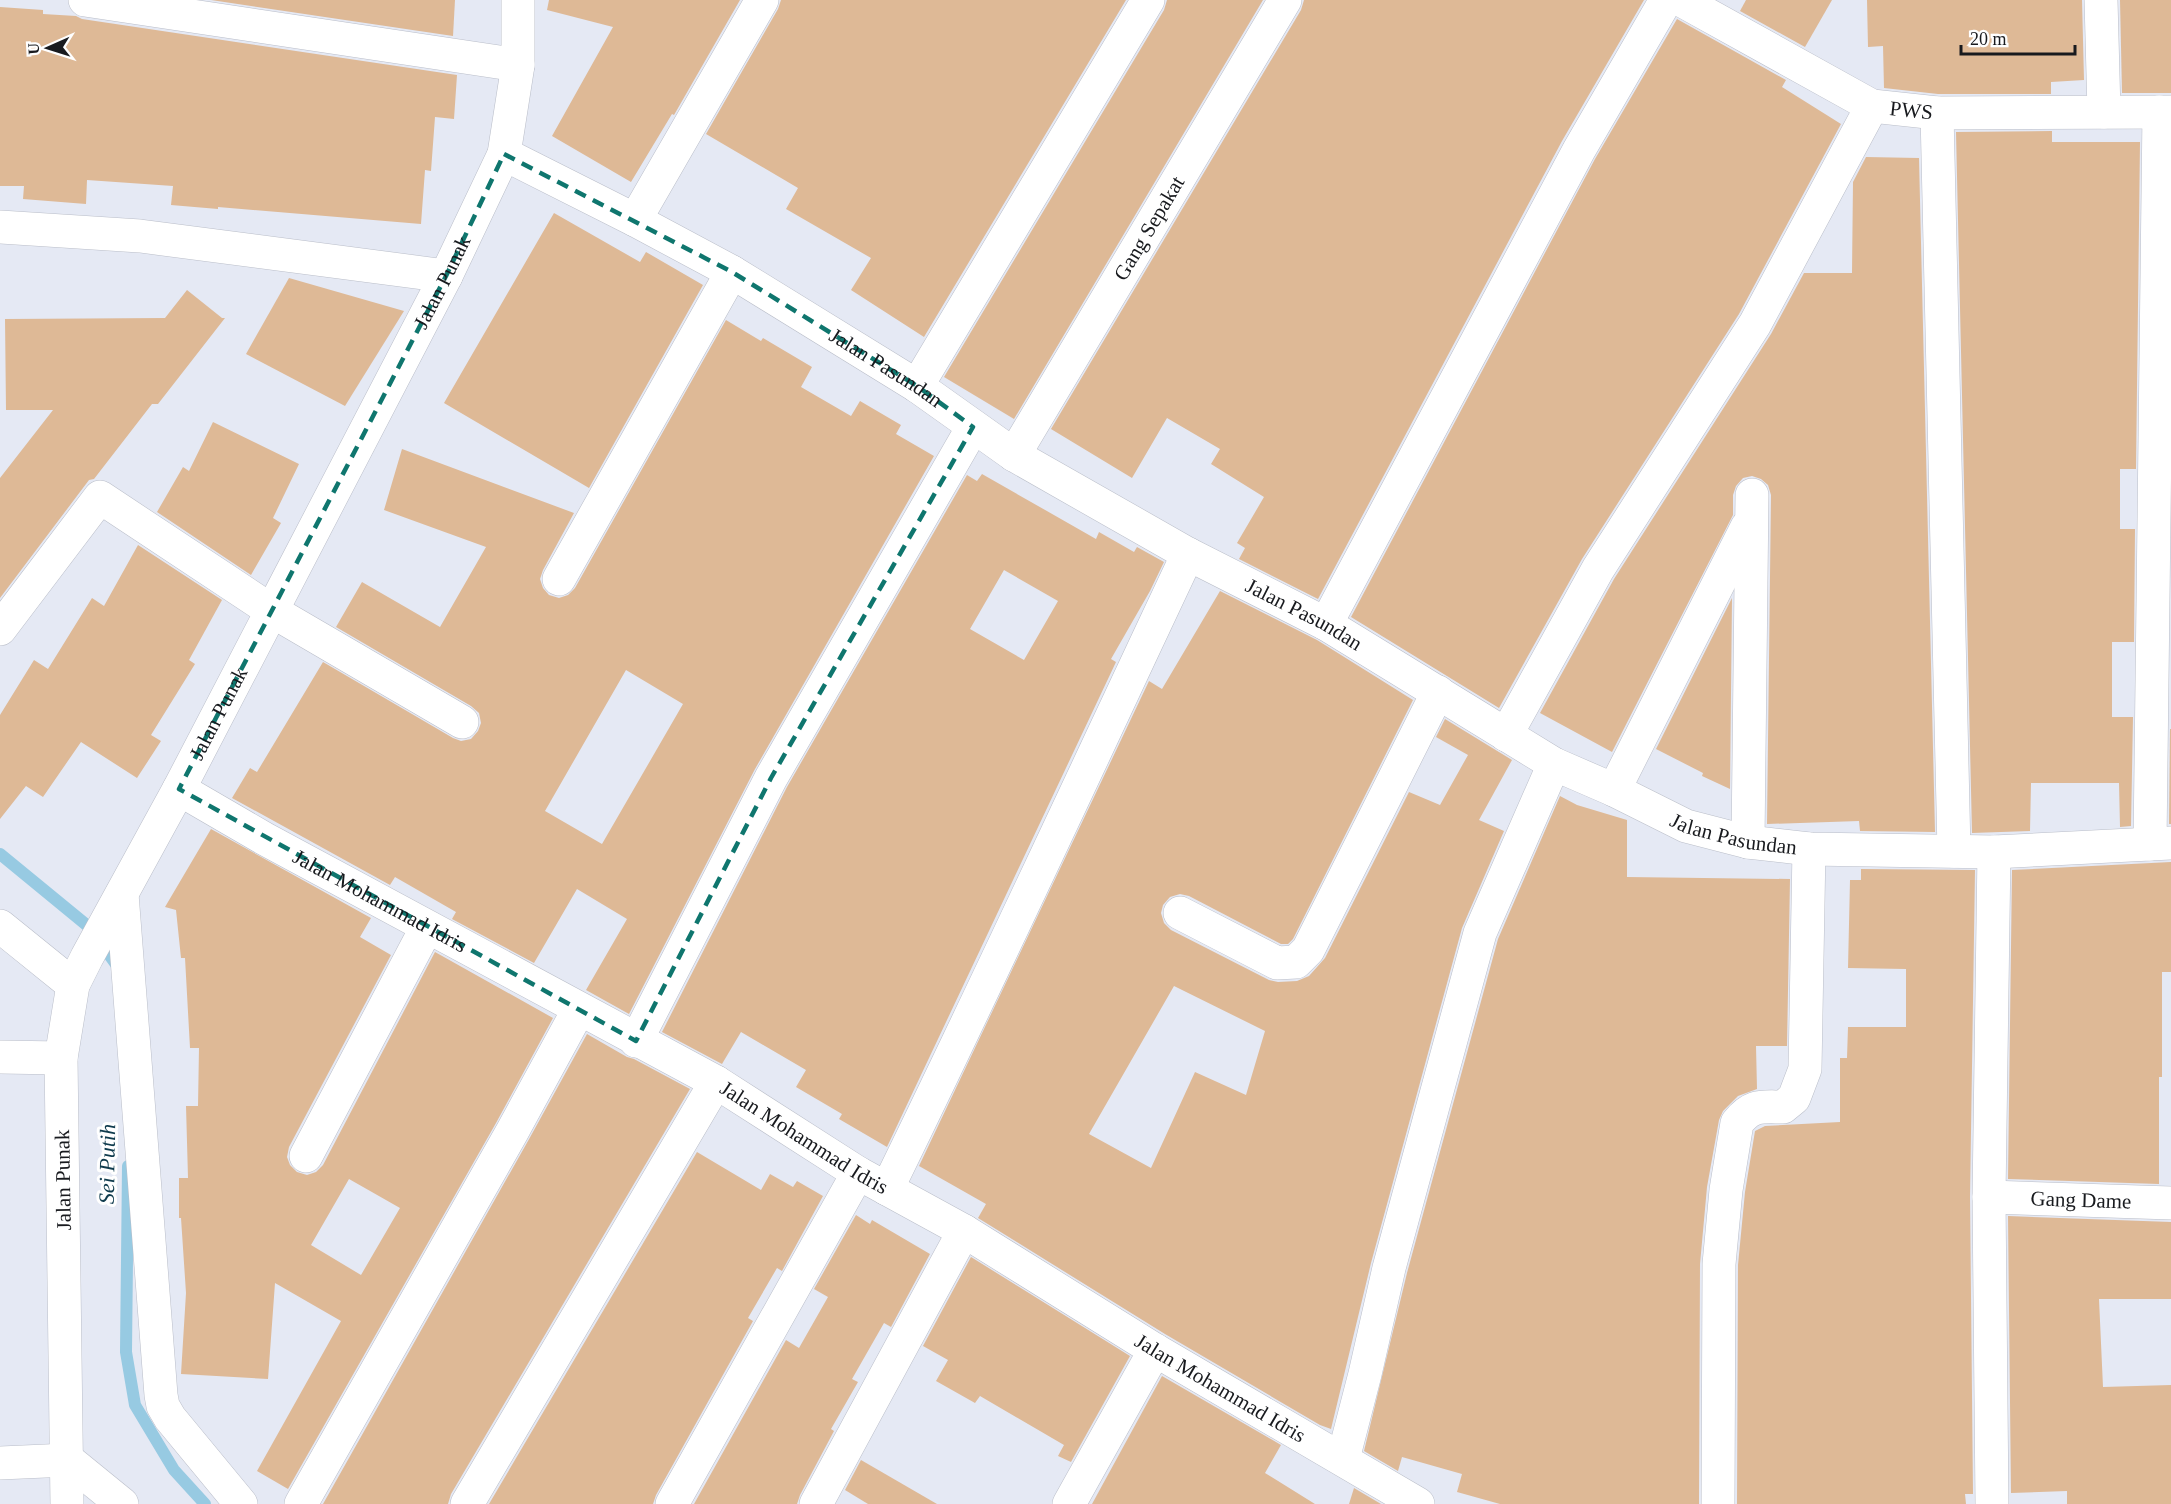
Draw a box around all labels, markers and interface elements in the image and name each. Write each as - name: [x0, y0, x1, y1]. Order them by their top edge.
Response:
- north arrow: [18, 18, 78, 78]
- scale bar: [1961, 18, 2075, 56]
- text: 20 m: [1970, 29, 2007, 49]
- text: U: [25, 42, 42, 55]
- street label: PWS: [1889, 96, 1934, 124]
- street label: Gang Sepakat: [1109, 172, 1189, 285]
- street label: Jalan Punak: [409, 231, 476, 333]
- street label: Jalan Pasundan: [825, 323, 948, 413]
- street label: Jalan Pasundan: [1242, 573, 1367, 656]
- street label: Jalan Punak: [184, 663, 252, 764]
- street label: Jalan Pasundan: [1666, 808, 1799, 860]
- street label: Jalan Mohammad Idris: [289, 844, 471, 957]
- street label: Jalan Mohammad Idris: [716, 1076, 892, 1199]
- water label: Sei Putih: [94, 1124, 120, 1204]
- street label: Jalan Punak: [50, 1129, 76, 1231]
- street label: Gang Dame: [2030, 1186, 2132, 1214]
- street label: Jalan Mohammad Idris: [1131, 1329, 1310, 1448]

